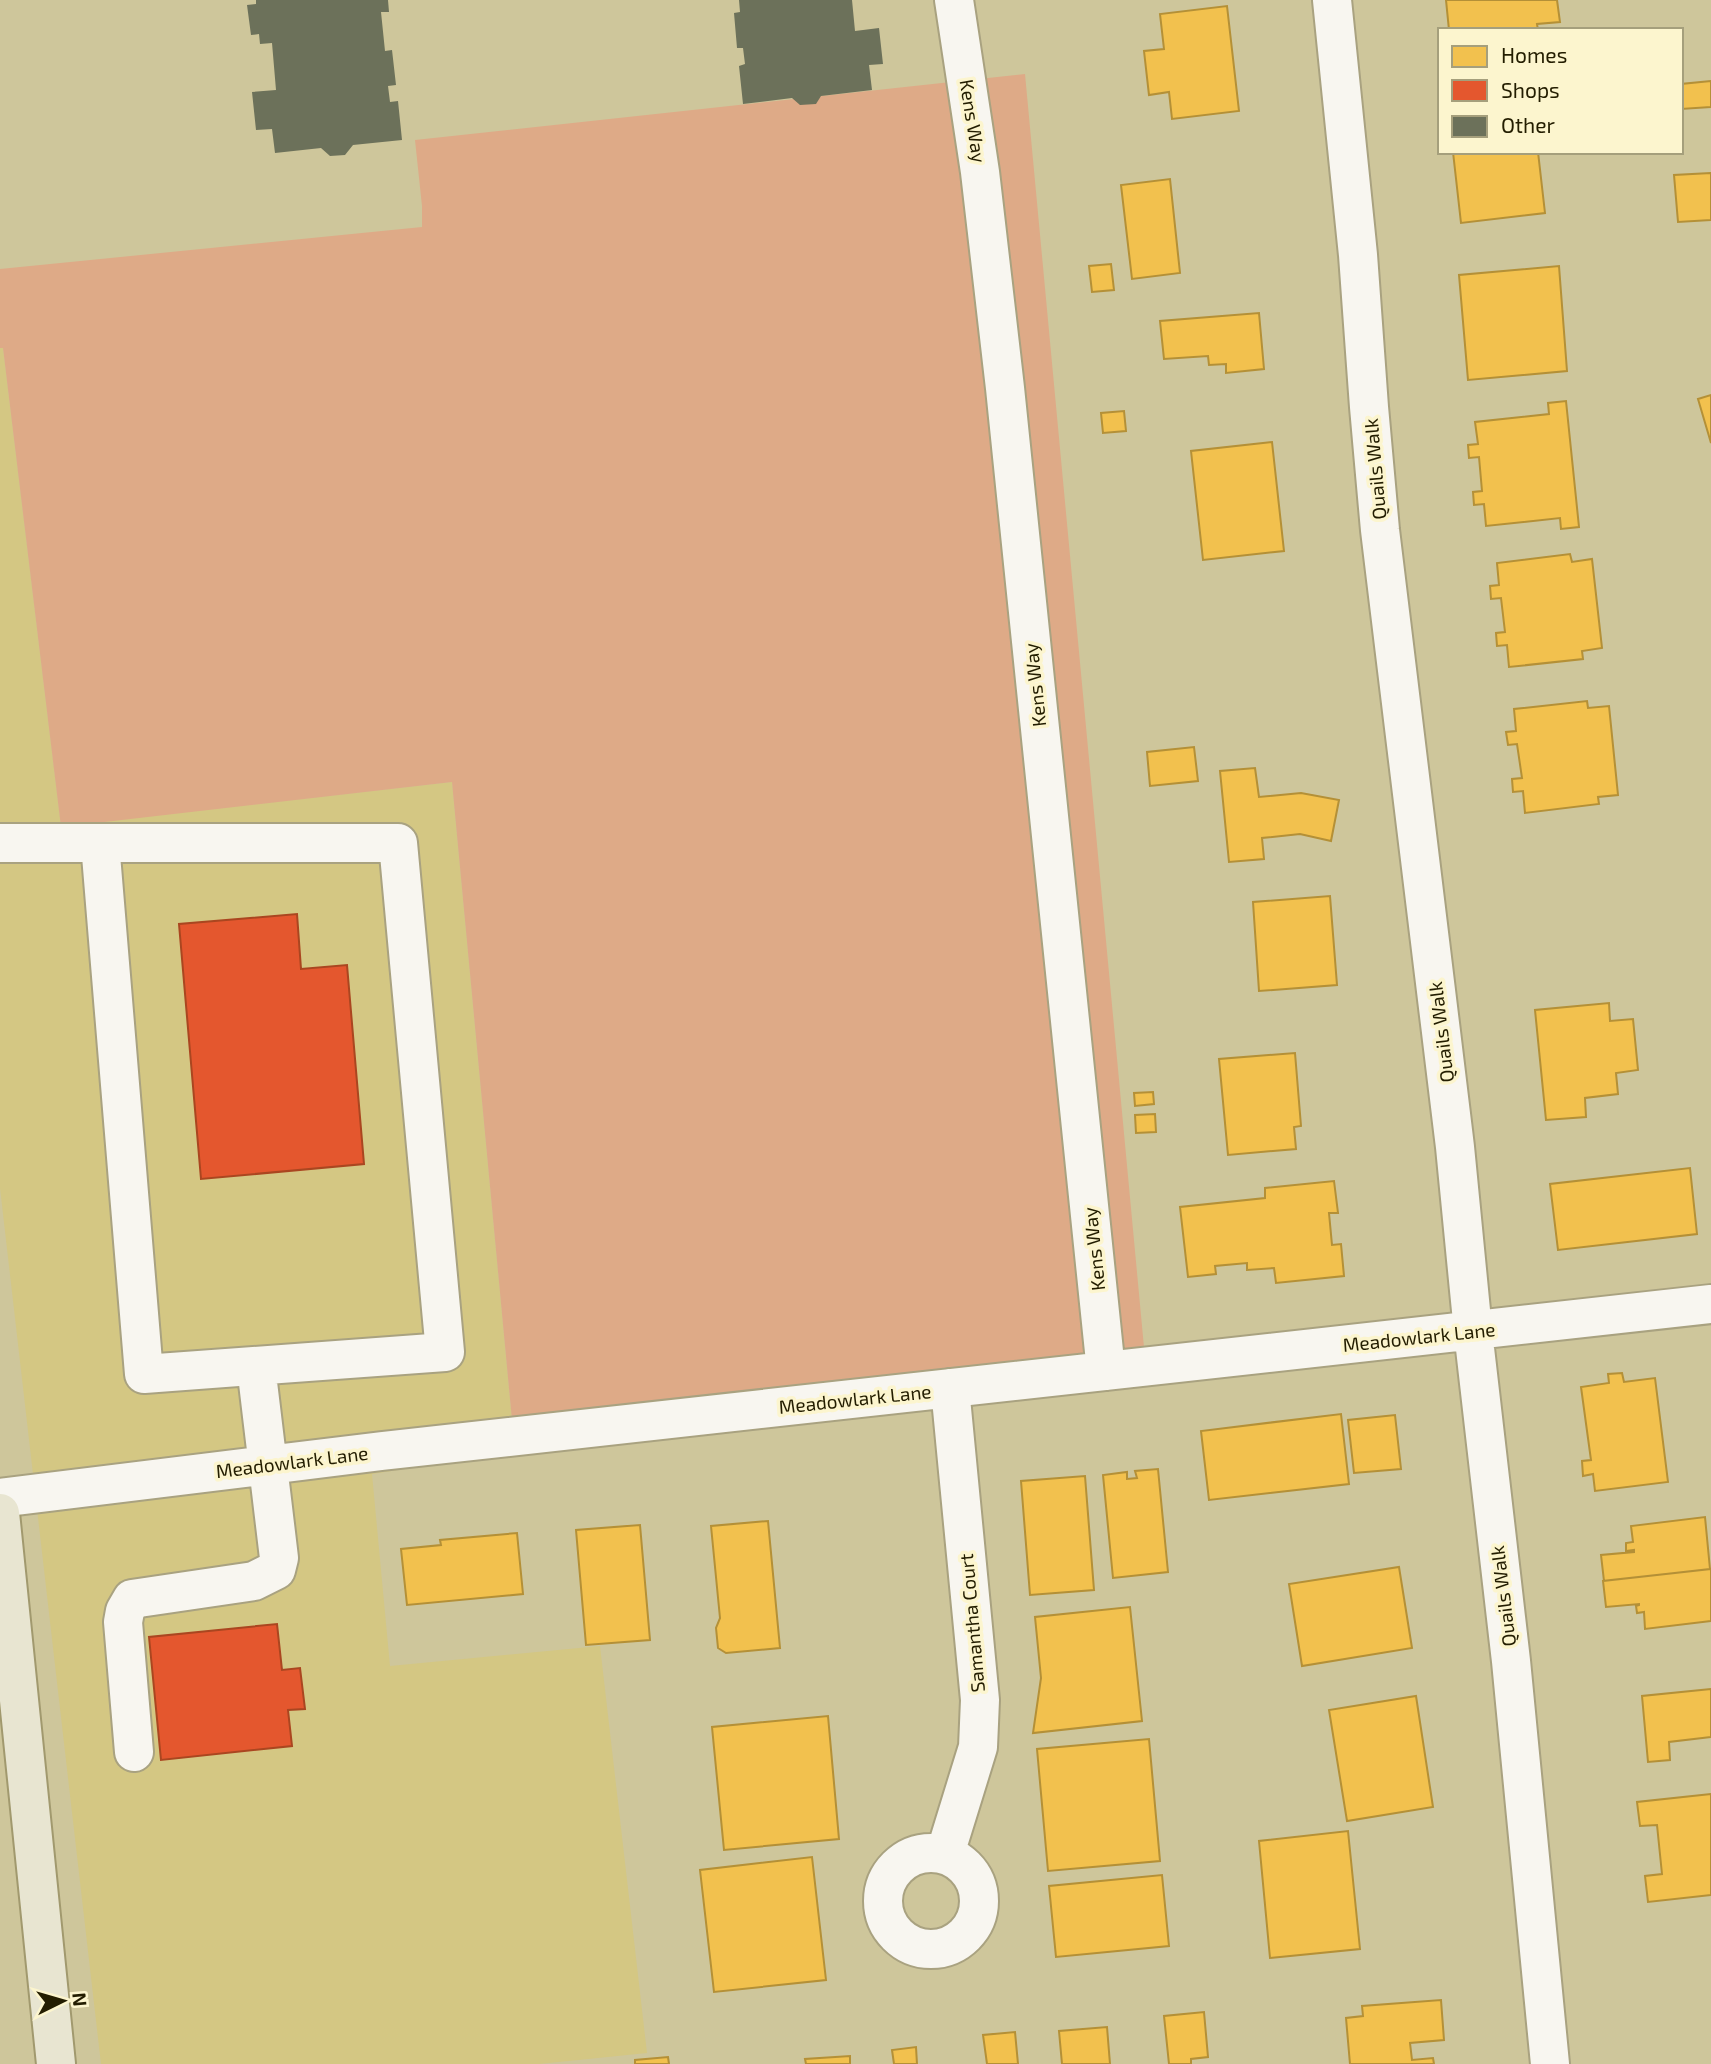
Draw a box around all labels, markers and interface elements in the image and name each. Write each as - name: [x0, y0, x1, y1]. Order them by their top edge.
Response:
- legend: [1438, 28, 1683, 154]
- text: Homes: [1501, 42, 1567, 67]
- text: Shops: [1501, 77, 1560, 102]
- street label: Kens Way: [956, 78, 991, 164]
- text: Other: [1501, 112, 1556, 137]
- street label: Quails Walk: [1359, 417, 1390, 521]
- street label: Kens Way: [1019, 642, 1050, 728]
- street label: Quails Walk: [1423, 980, 1458, 1084]
- street label: Kens Way: [1078, 1206, 1109, 1292]
- street label: Meadowlark Lane: [1341, 1317, 1496, 1356]
- street label: Meadowlark Lane: [777, 1379, 932, 1418]
- street label: Meadowlark Lane: [214, 1441, 369, 1482]
- street label: Quails Walk: [1485, 1544, 1520, 1648]
- street label: Samantha Court: [954, 1553, 989, 1694]
- north arrow: [28, 1966, 98, 2036]
- text: N: [68, 1992, 92, 2007]

